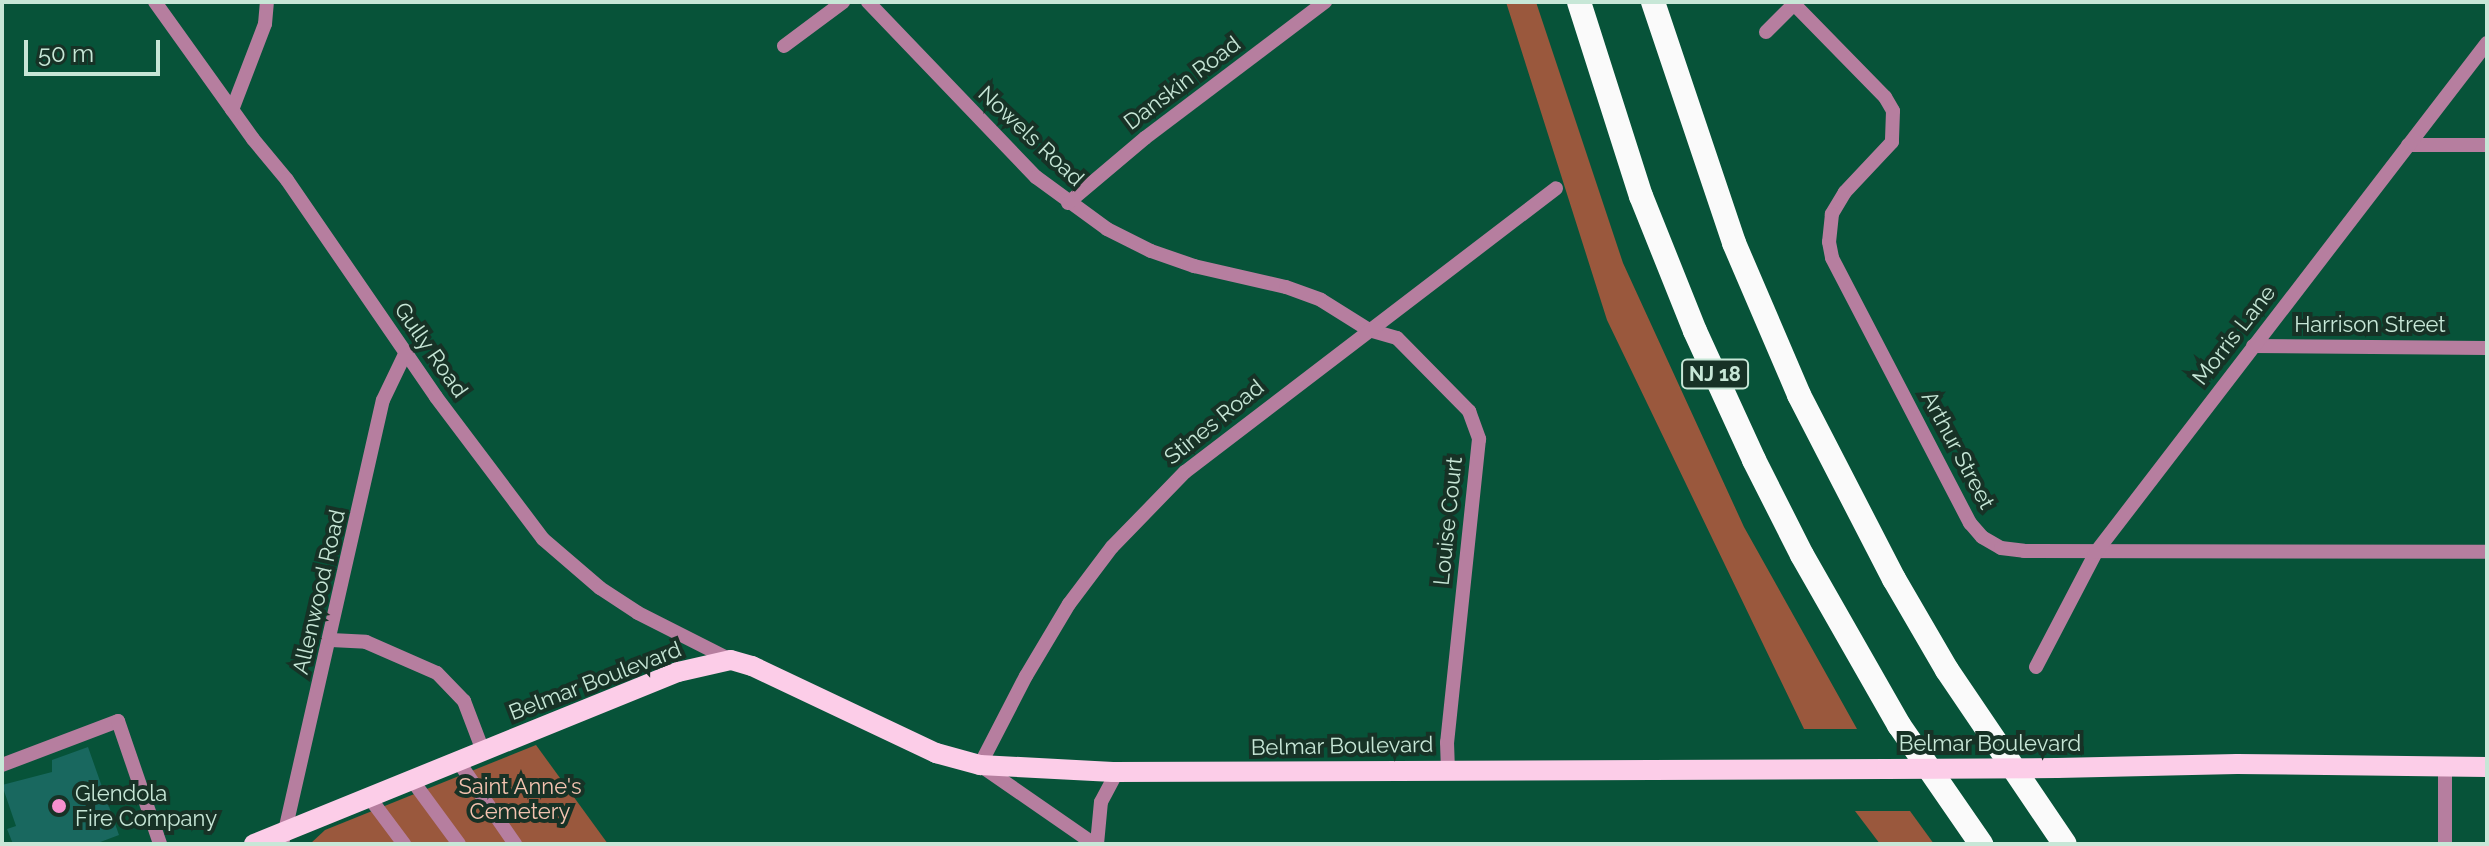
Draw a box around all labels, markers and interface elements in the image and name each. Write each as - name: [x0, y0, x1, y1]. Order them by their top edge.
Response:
- scale bar: [28, 24, 164, 74]
- street label: Danskin Road: [1119, 31, 1245, 135]
- text: 50 m: [38, 39, 94, 68]
- street label: Nowels Road: [973, 80, 1089, 192]
- street label: Morris Lane: [2187, 280, 2281, 390]
- street label: Gully Road: [388, 297, 474, 403]
- street label: Harrison Street: [2294, 312, 2446, 338]
- road number: NJ 18: [1681, 358, 1749, 390]
- street label: Stines Road: [1159, 374, 1269, 470]
- street label: Arthur Street: [1916, 386, 2000, 514]
- street label: Louise Court: [1428, 455, 1468, 587]
- street label: Allenwood Road: [287, 507, 351, 677]
- street label: Belmar Boulevard: [505, 636, 685, 726]
- street label: Belmar Boulevard: [1250, 731, 1434, 761]
- street label: Belmar Boulevard: [1898, 731, 2082, 757]
- park label: Saint Anne's Cemetery: [458, 773, 582, 824]
- place label: Glendola Fire Company: [75, 780, 217, 832]
- marker: Glendola Fire Company: [50, 797, 68, 815]

